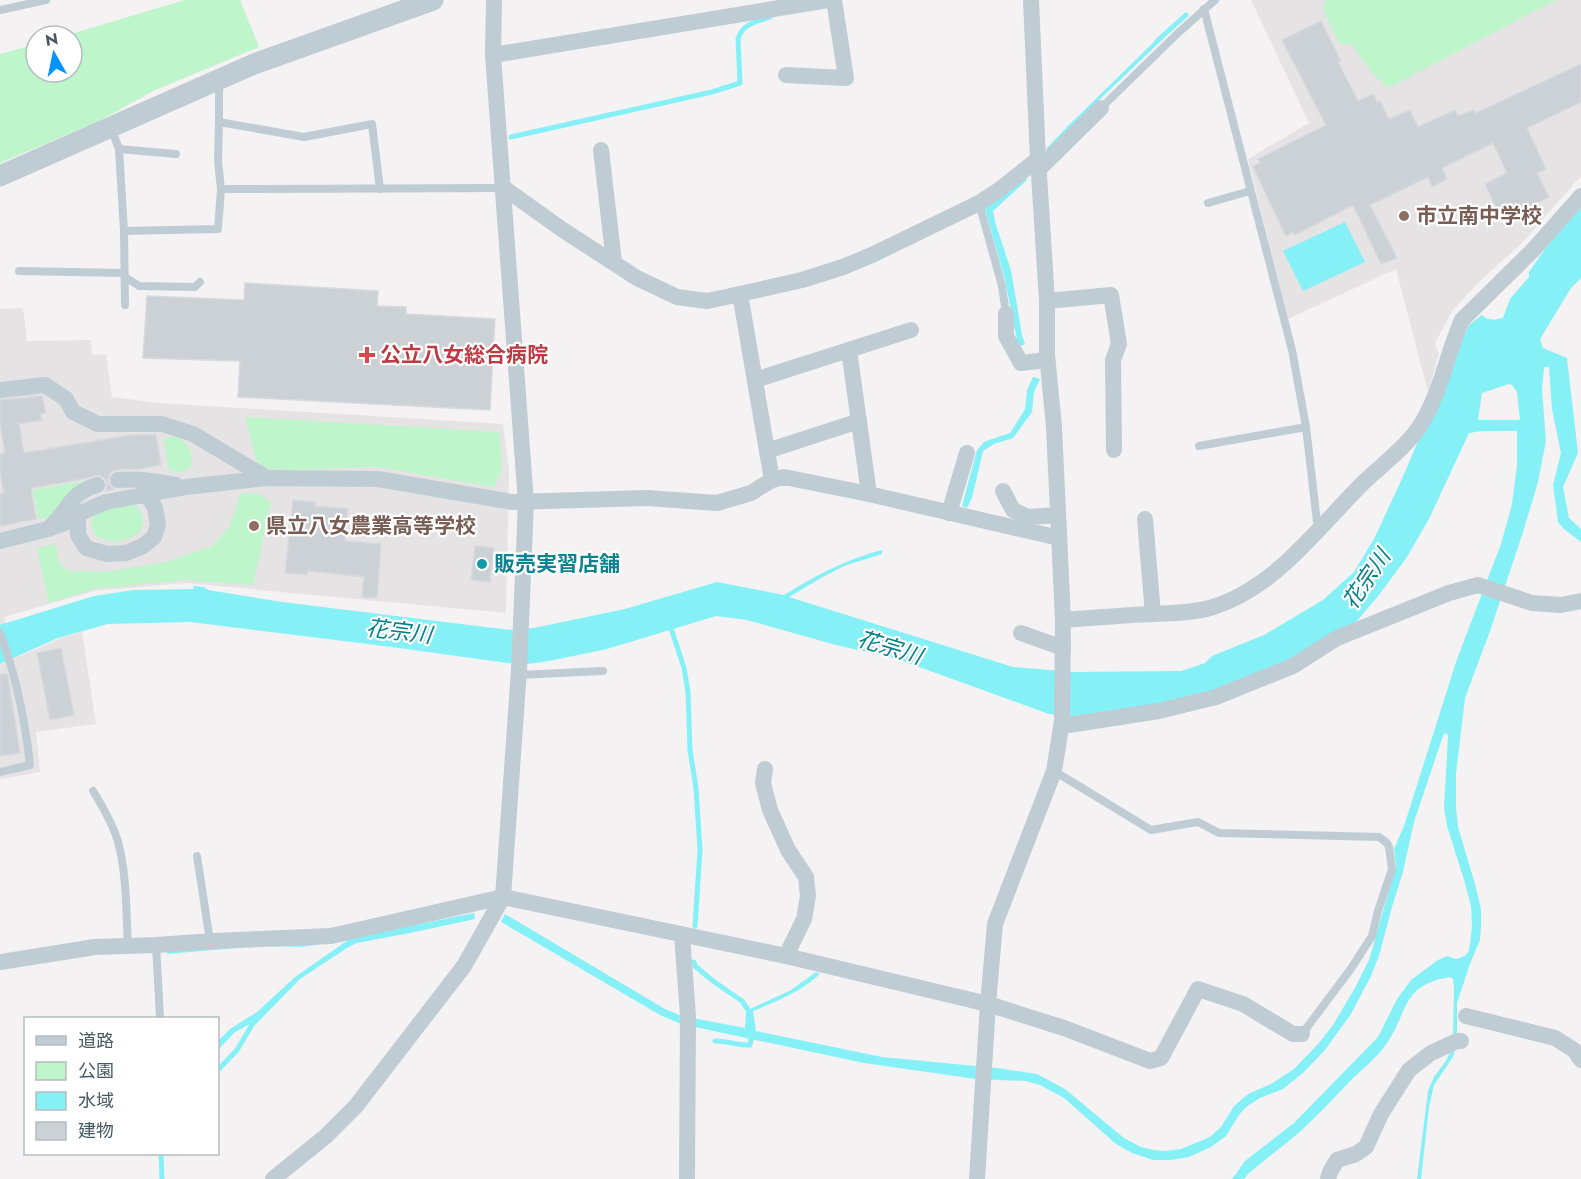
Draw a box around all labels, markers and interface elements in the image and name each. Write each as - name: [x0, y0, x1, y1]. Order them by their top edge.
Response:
- north arrow: [24, 24, 84, 84]
- text: N: [44, 27, 60, 52]
- place label: 市立南中学校: [1416, 201, 1542, 231]
- marker: 市立南中学校: [1397, 209, 1411, 223]
- place label: 公立八女総合病院: [380, 340, 548, 370]
- marker: 公立八女総合病院: [358, 346, 376, 364]
- place label: 県立八女農業高等学校: [266, 511, 476, 541]
- marker: 県立八女農業高等学校: [247, 519, 261, 533]
- water label: 花宗川: [1334, 541, 1399, 615]
- place label: 販売実習店舗: [494, 549, 620, 579]
- marker: 販売実習店舗: [475, 557, 489, 571]
- water label: 花宗川: [364, 611, 436, 651]
- water label: 花宗川: [854, 622, 928, 673]
- legend: [24, 1017, 219, 1155]
- text: 道路: [78, 1028, 114, 1054]
- text: 公園: [78, 1058, 114, 1084]
- text: 水域: [78, 1088, 114, 1114]
- text: 建物: [78, 1118, 114, 1144]

